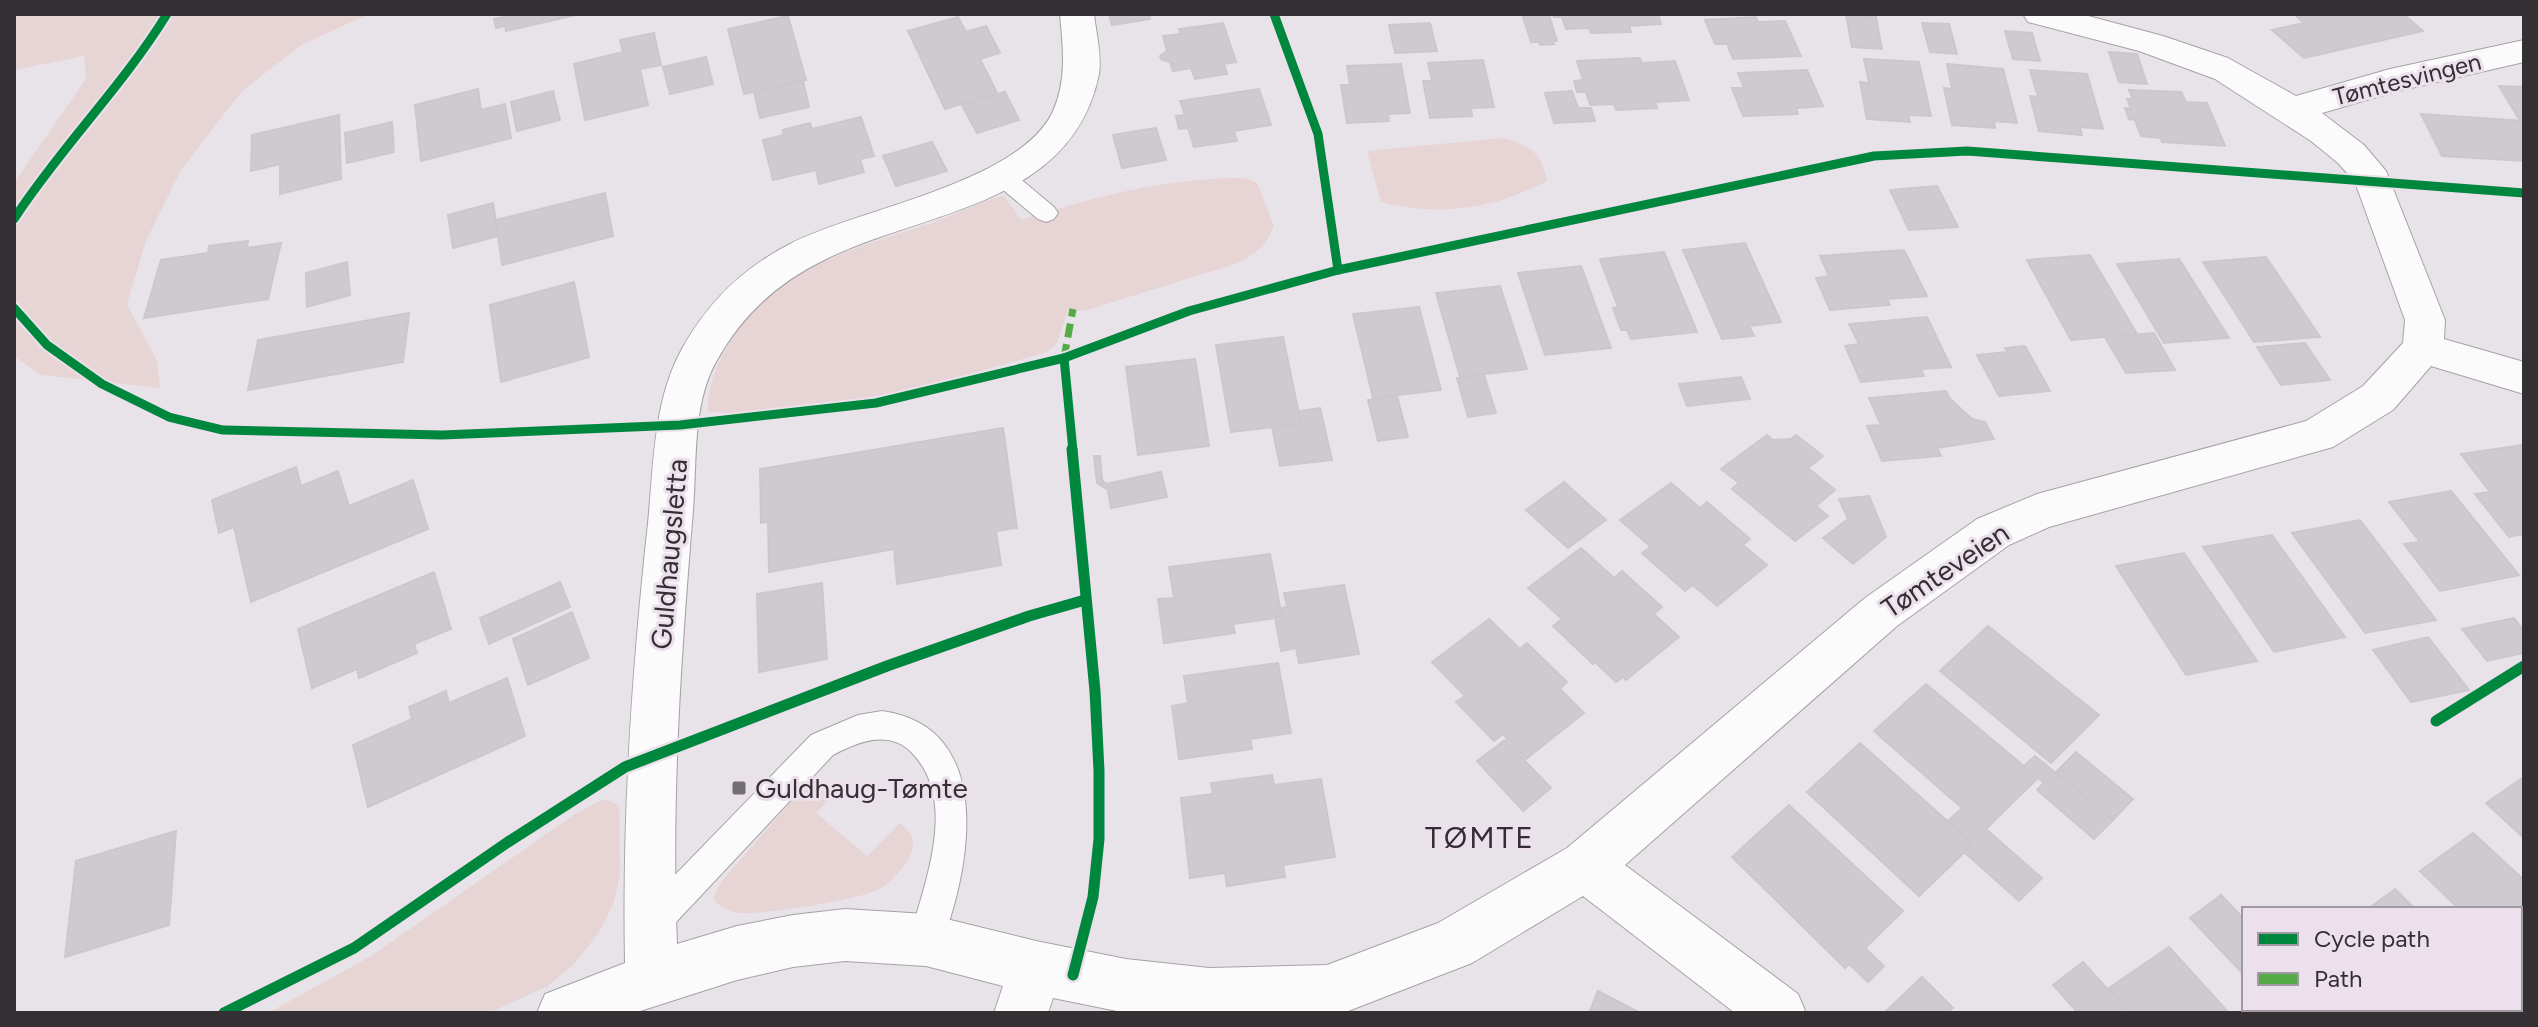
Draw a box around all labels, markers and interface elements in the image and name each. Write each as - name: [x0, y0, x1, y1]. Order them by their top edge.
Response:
- street label: Tømtesvingen: [2330, 47, 2484, 111]
- street label: Guldhaugsletta: [644, 457, 694, 651]
- street label: Tømteveien: [1875, 515, 2015, 625]
- place label: Guldhaug-Tømte: [755, 771, 968, 805]
- marker: Guldhaug-Tømte: [730, 779, 748, 797]
- district label: TØMTE: [1425, 819, 1535, 856]
- legend: [2242, 907, 2522, 1011]
- text: Cycle path: [2314, 924, 2430, 953]
- text: Path: [2314, 964, 2362, 993]

